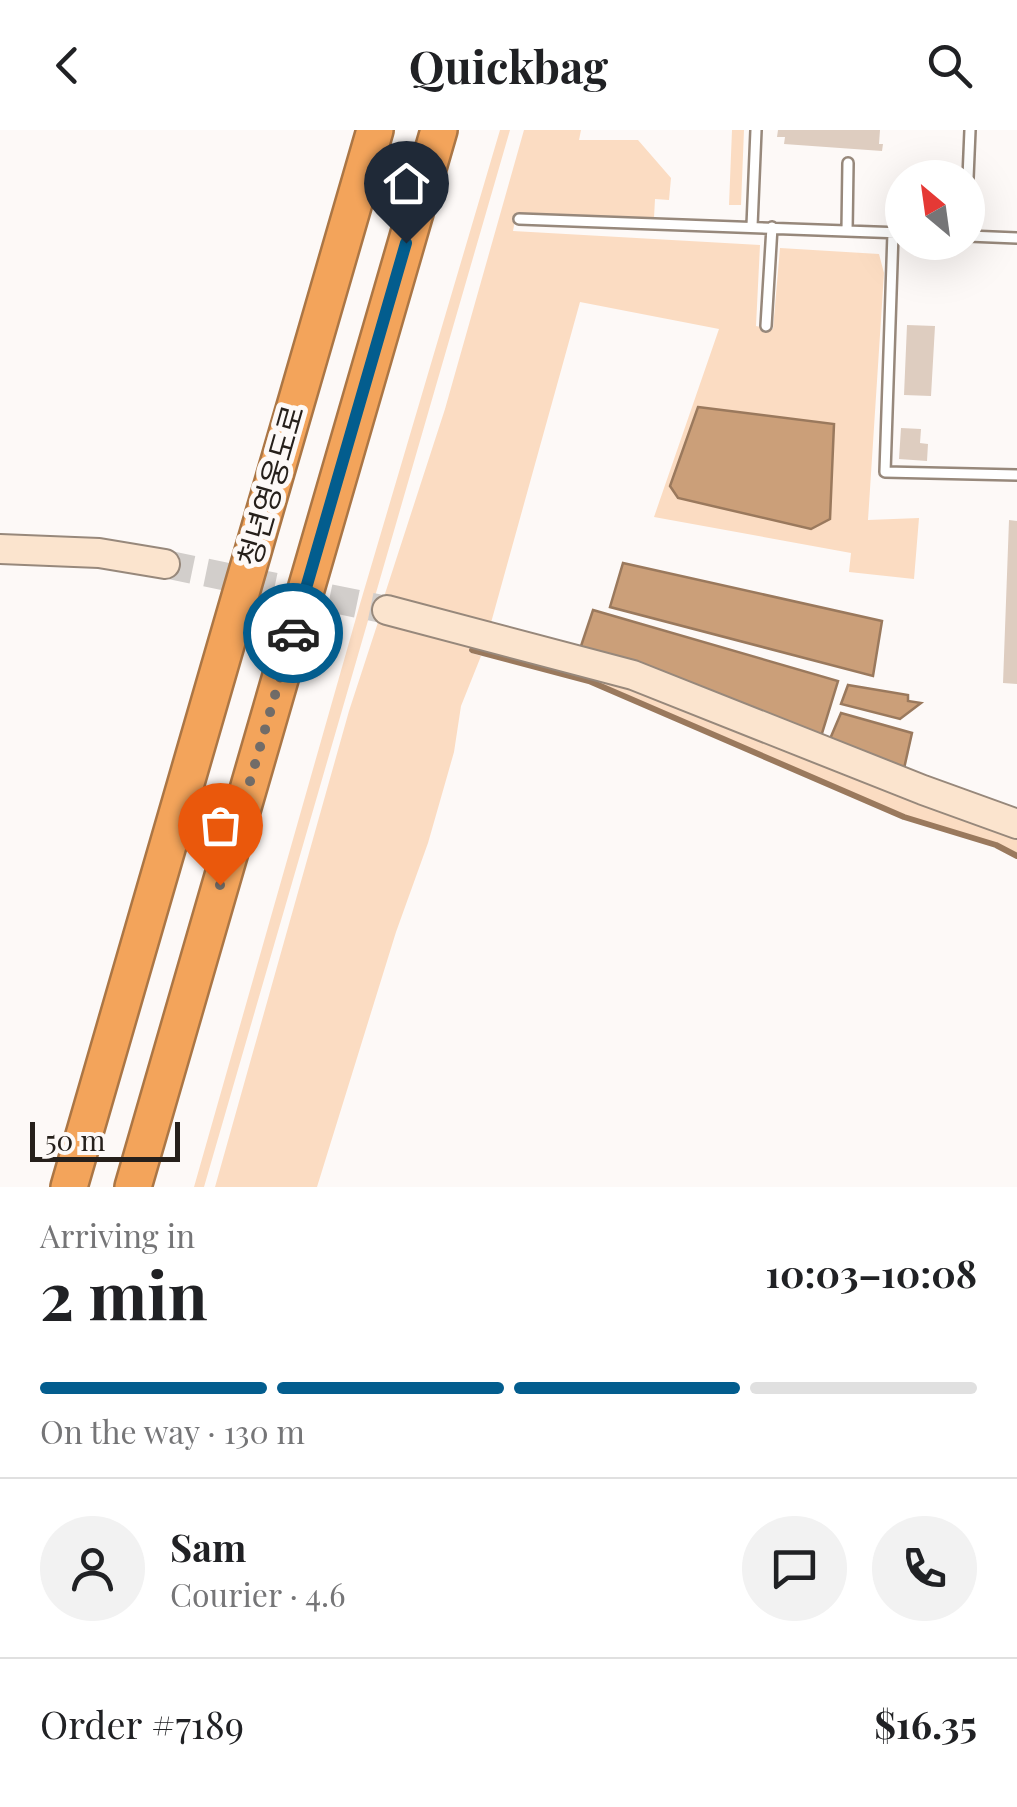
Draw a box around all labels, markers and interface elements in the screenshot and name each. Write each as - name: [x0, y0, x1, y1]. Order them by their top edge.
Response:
- text: Quickbag: [409, 35, 608, 95]
- icon: back: [40, 38, 95, 93]
- icon: search: [922, 38, 977, 93]
- pin: [364, 141, 449, 244]
- icon: home: [379, 156, 434, 211]
- north arrow: [885, 160, 985, 260]
- map controls: [885, 160, 985, 260]
- street label: 청년영웅도로: [228, 400, 312, 571]
- courier: [243, 583, 343, 683]
- icon: car: [266, 606, 321, 661]
- pin: [178, 783, 263, 886]
- icon: bag: [193, 798, 248, 853]
- scale bar: [30, 1117, 180, 1162]
- text: 50 m: [45, 1121, 105, 1158]
- text: Arriving in: [40, 1213, 195, 1256]
- text: 10:03–10:08: [765, 1247, 977, 1298]
- text: 2 min: [40, 1250, 208, 1336]
- text: On the way · 130 m: [40, 1409, 305, 1452]
- button: person: [40, 1516, 145, 1621]
- button: chat: [742, 1516, 847, 1621]
- button: phone: [872, 1516, 977, 1621]
- text: Sam: [170, 1521, 246, 1572]
- text: Courier · 4.6: [170, 1572, 346, 1615]
- text: Order #7189: [40, 1698, 244, 1749]
- text: $16.35: [874, 1698, 977, 1749]

